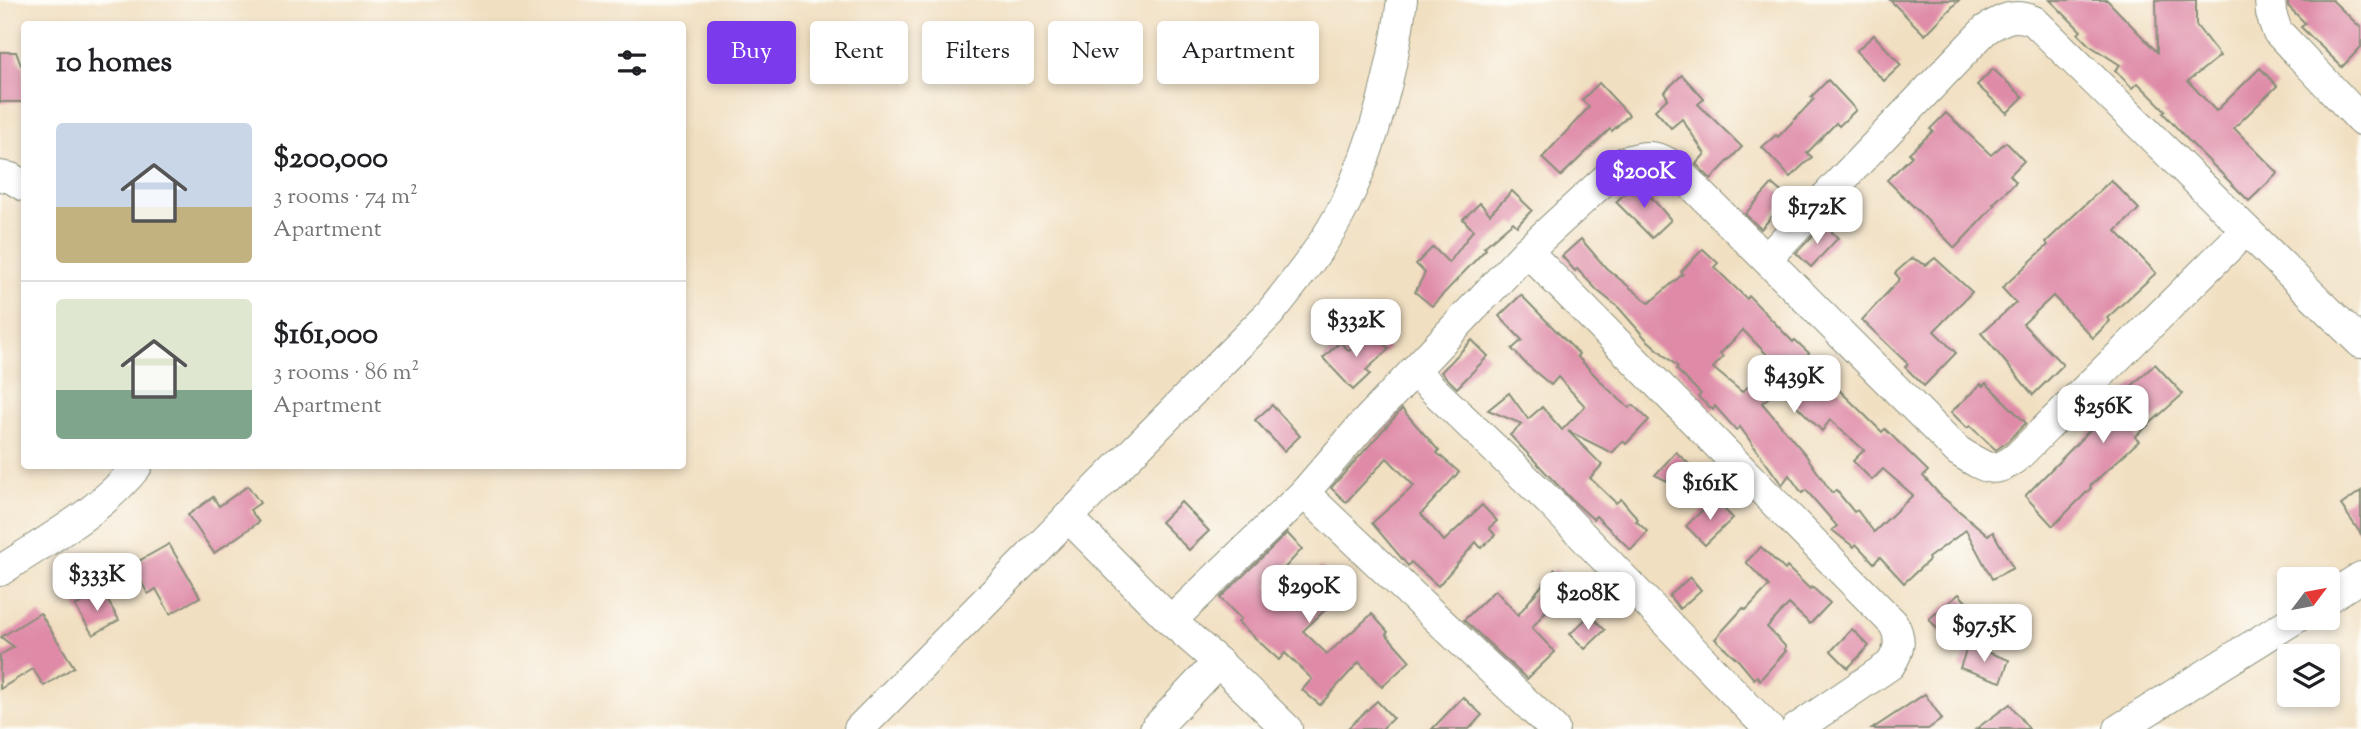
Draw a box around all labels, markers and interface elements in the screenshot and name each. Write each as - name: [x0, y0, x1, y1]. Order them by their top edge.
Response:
- chip: Buy: [707, 21, 796, 84]
- chip: Rent: [810, 21, 908, 84]
- chip: Filters: [922, 21, 1034, 84]
- chip: New: [1048, 21, 1143, 84]
- chip: Apartment: [1157, 21, 1319, 84]
- text: 10 homes: [56, 42, 172, 85]
- icon: filters: [613, 44, 651, 82]
- text: $200,000: [273, 138, 388, 181]
- pin: $200K: [1595, 150, 1693, 210]
- icon: home: [112, 151, 196, 235]
- text: $200K: [1612, 156, 1676, 189]
- text: 3 rooms · 74 m²: [273, 181, 418, 214]
- pin: $172K: [1768, 187, 1866, 246]
- text: $172K: [1788, 192, 1846, 225]
- text: Apartment: [273, 214, 382, 247]
- pin: $332K: [1307, 300, 1405, 359]
- text: $332K: [1327, 305, 1385, 338]
- text: $161,000: [273, 314, 378, 357]
- icon: home: [112, 327, 196, 411]
- pin: $439K: [1745, 356, 1843, 415]
- text: 3 rooms · 86 m²: [273, 357, 419, 390]
- text: $439K: [1764, 361, 1824, 394]
- pin: $256K: [2054, 386, 2152, 445]
- text: Apartment: [273, 390, 382, 423]
- text: $256K: [2074, 391, 2132, 424]
- pin: $161K: [1661, 462, 1759, 522]
- text: $161K: [1682, 468, 1738, 501]
- pin: $333K: [48, 554, 146, 613]
- text: $333K: [69, 559, 125, 592]
- pin: $290K: [1260, 566, 1358, 625]
- north arrow: [2277, 567, 2340, 630]
- map controls: [2277, 567, 2340, 707]
- text: $290K: [1277, 571, 1341, 604]
- pin: $208K: [1539, 572, 1637, 632]
- text: $208K: [1556, 578, 1620, 611]
- pin: $97.5K: [1927, 604, 2041, 664]
- text: $97.5K: [1952, 610, 2016, 643]
- button: layers: [2277, 644, 2340, 707]

